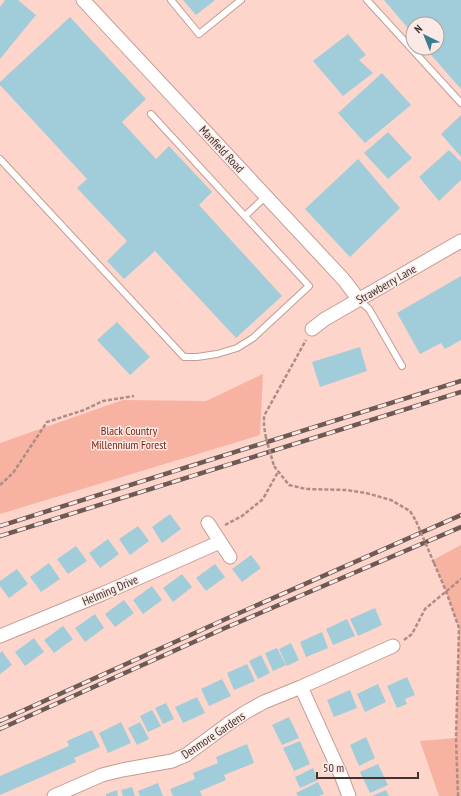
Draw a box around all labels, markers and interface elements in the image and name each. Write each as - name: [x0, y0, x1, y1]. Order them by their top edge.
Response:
- north arrow: [405, 16, 445, 56]
- text: N: [411, 22, 425, 36]
- street label: Manfield Road: [196, 122, 248, 176]
- street label: Strawberry Lane: [353, 261, 419, 307]
- park label: Black Country Millennium Forest: [91, 423, 167, 452]
- street label: Helming Drive: [80, 571, 140, 609]
- street label: Denmore Gardens: [178, 708, 248, 762]
- scale bar: [317, 754, 418, 780]
- text: 50 m: [323, 760, 344, 775]

